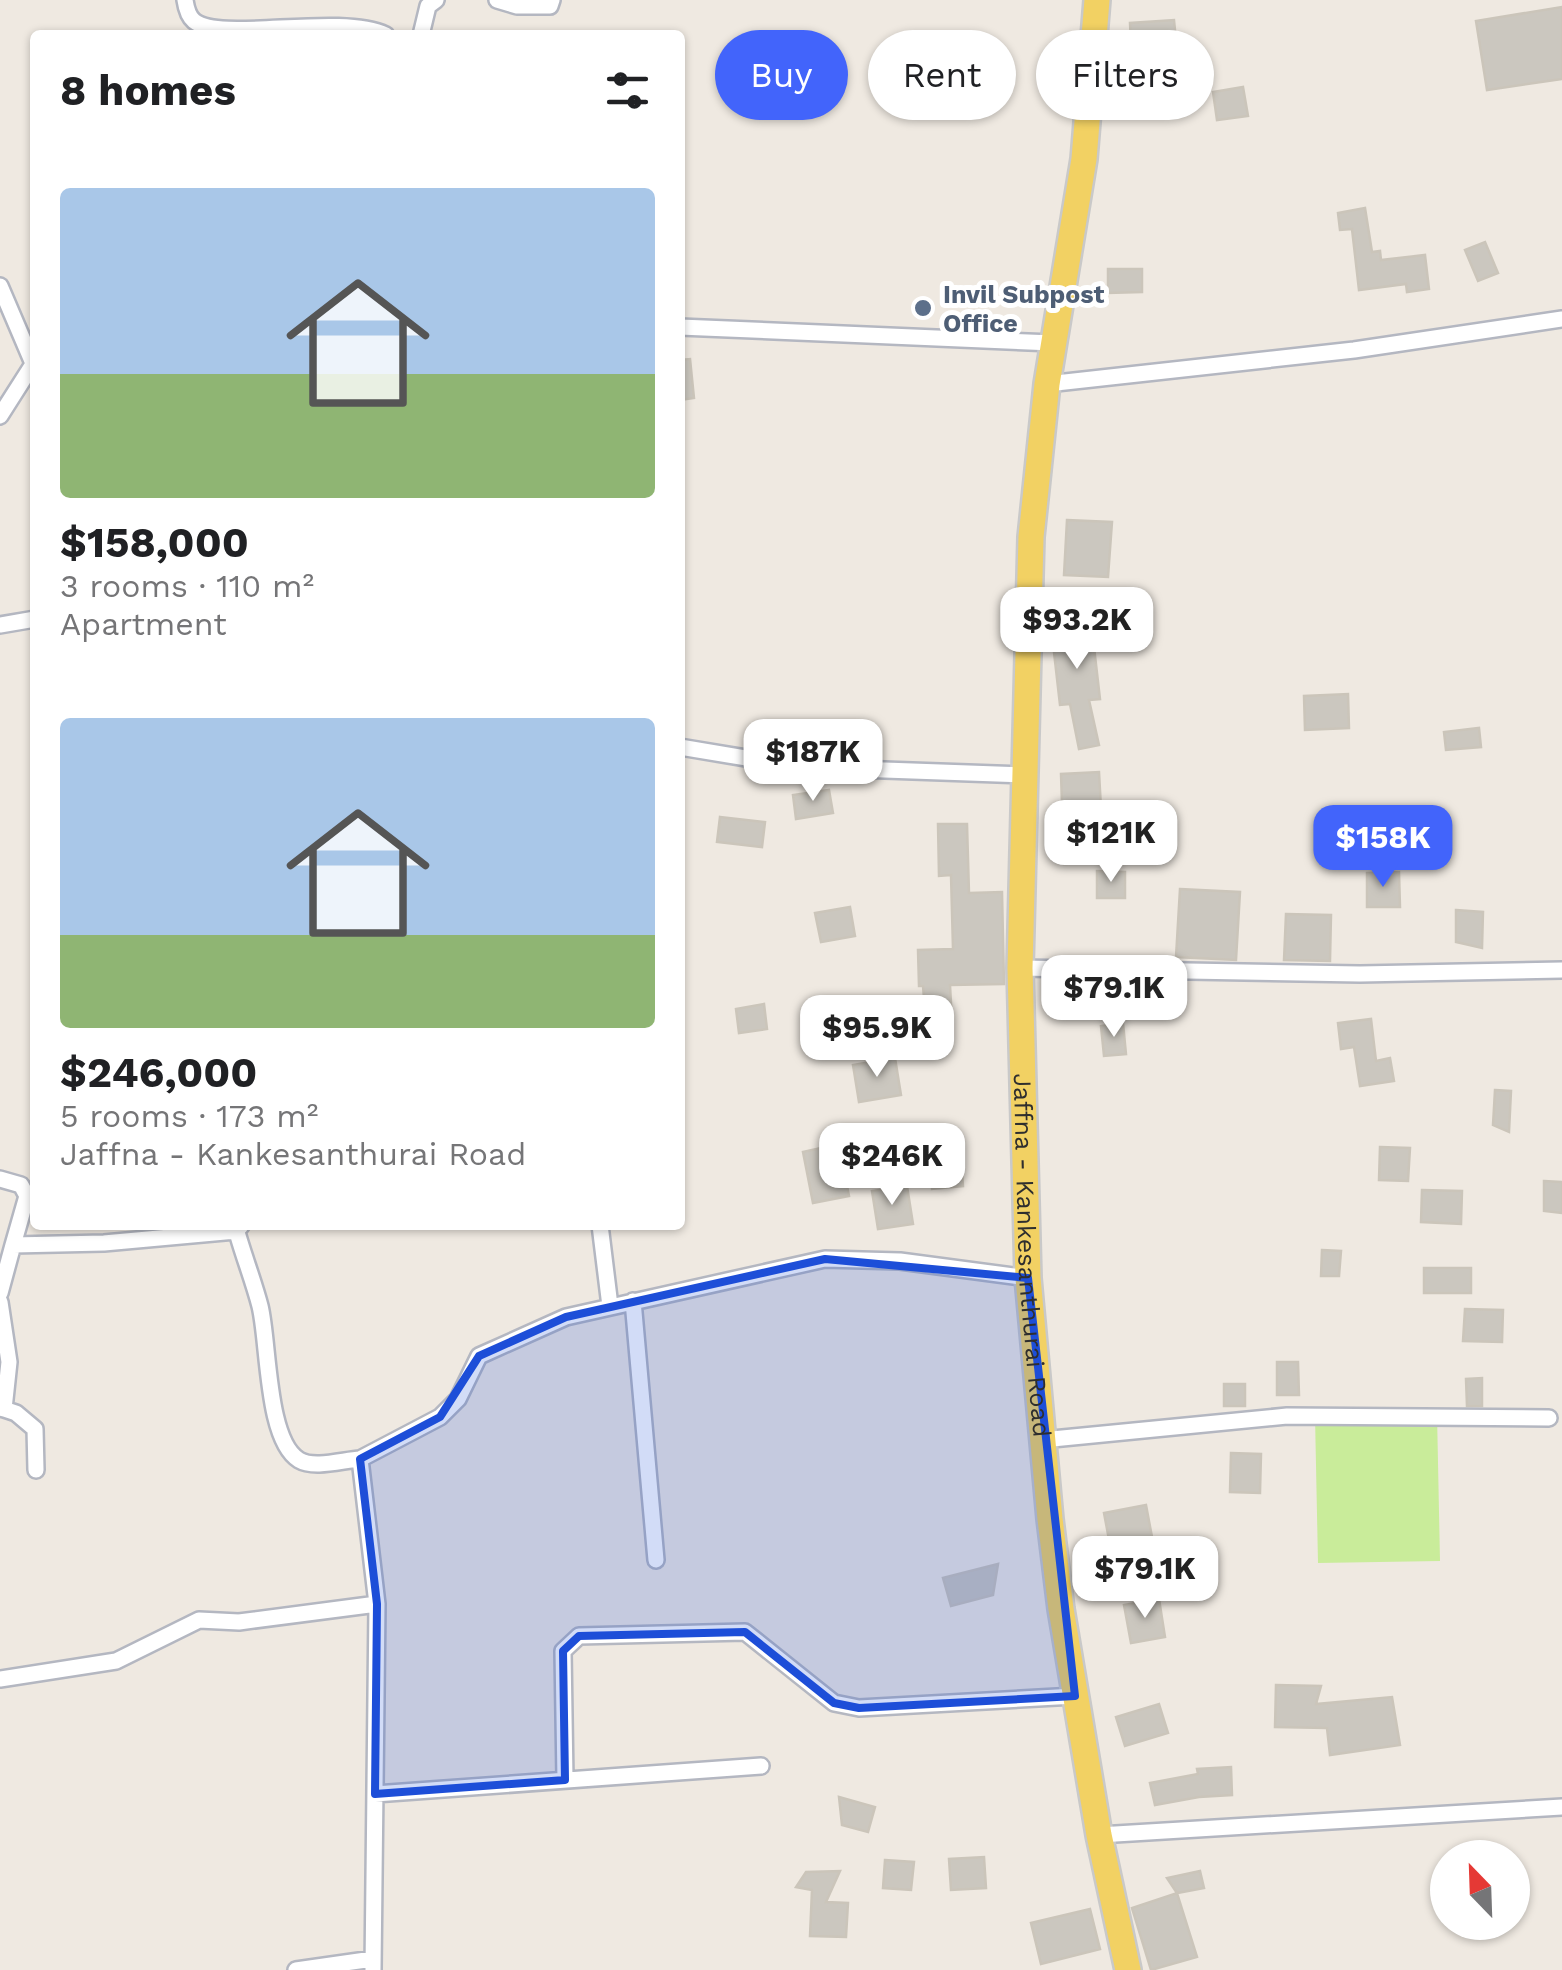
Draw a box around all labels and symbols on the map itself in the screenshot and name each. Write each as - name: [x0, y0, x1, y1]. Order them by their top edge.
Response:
- place label: Invil Subpost Office: [943, 280, 1105, 338]
- marker: Invil Subpost Office: [912, 297, 934, 319]
- pin: $93.2K: [996, 587, 1158, 672]
- pin: $187K: [743, 719, 883, 804]
- pin: $121K: [1041, 800, 1181, 885]
- pin: $158K: [1313, 805, 1453, 890]
- pin: $79.1K: [1033, 955, 1195, 1040]
- pin: $95.9K: [796, 995, 958, 1080]
- street label: Jaffna - Kankesanthurai Road: [1008, 1073, 1056, 1438]
- pin: $246K: [822, 1123, 962, 1208]
- pin: $79.1K: [1064, 1536, 1226, 1621]
- north arrow: [1430, 1840, 1530, 1940]

